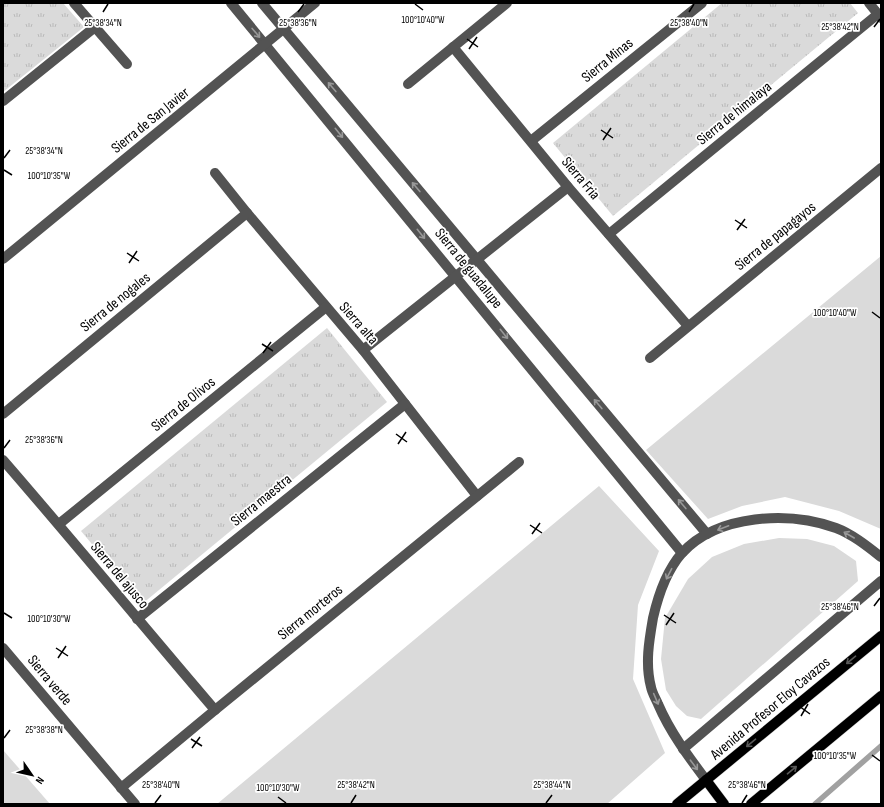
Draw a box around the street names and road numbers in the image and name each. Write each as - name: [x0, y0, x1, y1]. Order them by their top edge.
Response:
- street label: Sierra Minas: [578, 34, 637, 87]
- street label: Sierra de himalaya: [693, 77, 776, 149]
- street label: Sierra de San Javier: [107, 83, 194, 158]
- street label: Sierra Fria: [557, 153, 604, 204]
- street label: Sierra de papagayos: [731, 198, 820, 275]
- street label: Sierra de guadalupe: [430, 224, 507, 312]
- street label: Sierra de nogales: [76, 268, 154, 336]
- street label: Sierra alta: [335, 298, 383, 349]
- street label: Sierra de Olivos: [147, 373, 219, 436]
- street label: Sierra maestra: [227, 470, 296, 531]
- street label: Sierra del ajusco: [86, 538, 153, 613]
- street label: Sierra morteros: [274, 580, 347, 644]
- street label: Sierra verde: [23, 651, 76, 709]
- street label: Avenida Profesor Eloy Cavazos: [706, 653, 834, 765]

